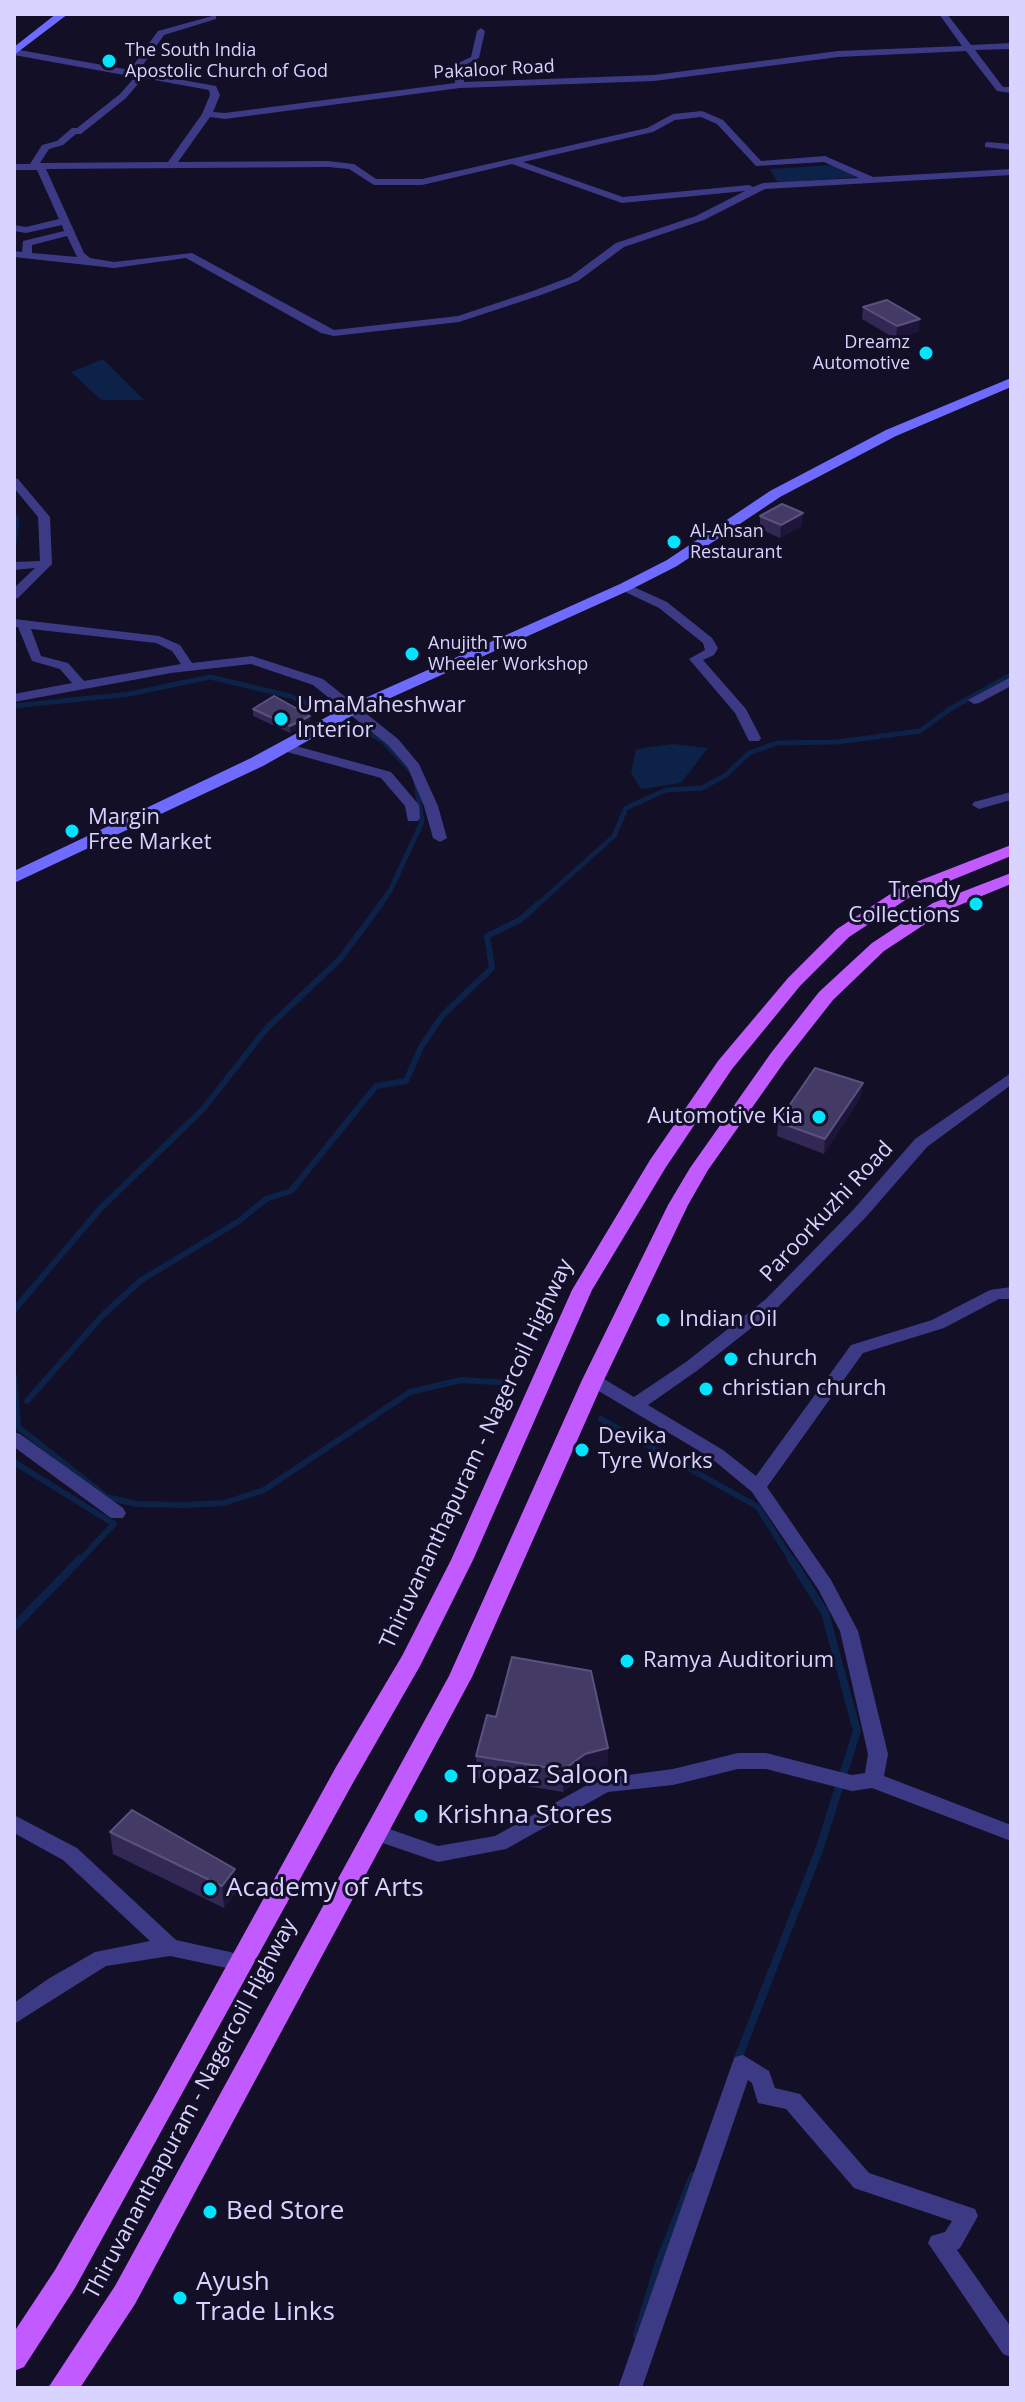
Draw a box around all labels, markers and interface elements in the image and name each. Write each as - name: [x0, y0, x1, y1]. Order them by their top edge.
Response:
- place label: The South India Apostolic Church of God: [125, 40, 328, 82]
- marker: The South India Apostolic Church of God: [100, 52, 118, 70]
- street label: Pakaloor Road: [433, 56, 555, 84]
- place label: Dreamz Automotive: [813, 332, 910, 374]
- marker: Dreamz Automotive: [917, 344, 935, 362]
- place label: Al-Ahsan Restaurant: [690, 521, 782, 564]
- marker: Al-Ahsan Restaurant: [665, 533, 683, 551]
- place label: Anujith Two Wheeler Workshop: [428, 633, 588, 676]
- marker: Anujith Two Wheeler Workshop: [403, 645, 421, 663]
- place label: UmaMaheshwar Interior: [297, 693, 466, 744]
- marker: UmaMaheshwar Interior: [272, 710, 290, 728]
- place label: Margin Free Market: [88, 805, 212, 856]
- marker: Margin Free Market: [63, 822, 81, 840]
- place label: Trendy Collections: [848, 878, 960, 930]
- marker: Trendy Collections: [967, 895, 985, 913]
- place label: Automotive Kia: [647, 1104, 803, 1130]
- marker: Automotive Kia: [810, 1108, 828, 1126]
- street label: Paroorkuzhi Road: [755, 1136, 899, 1288]
- street label: Thiruvananthapuram - Nagercoil Highway: [375, 1255, 579, 1653]
- place label: Indian Oil: [679, 1307, 777, 1333]
- marker: Indian Oil: [654, 1311, 672, 1329]
- place label: church: [747, 1346, 818, 1372]
- marker: church: [722, 1350, 740, 1368]
- place label: christian church: [722, 1376, 886, 1402]
- marker: christian church: [697, 1380, 715, 1398]
- place label: Devika Tyre Works: [598, 1424, 713, 1476]
- marker: Devika Tyre Works: [573, 1441, 591, 1459]
- place label: Ramya Auditorium: [643, 1648, 834, 1674]
- marker: Ramya Auditorium: [618, 1652, 636, 1670]
- place label: Topaz Saloon: [467, 1760, 629, 1792]
- marker: Topaz Saloon: [442, 1767, 460, 1785]
- place label: Krishna Stores: [437, 1800, 612, 1832]
- marker: Krishna Stores: [412, 1807, 430, 1825]
- place label: Academy of Arts: [226, 1873, 424, 1905]
- marker: Academy of Arts: [201, 1880, 219, 1898]
- street label: Thiruvananthapuram - Nagercoil Highway: [79, 1914, 303, 2304]
- place label: Bed Store: [226, 2196, 344, 2228]
- marker: Bed Store: [201, 2203, 219, 2221]
- place label: Ayush Trade Links: [196, 2267, 335, 2328]
- marker: Ayush Trade Links: [171, 2289, 189, 2307]

